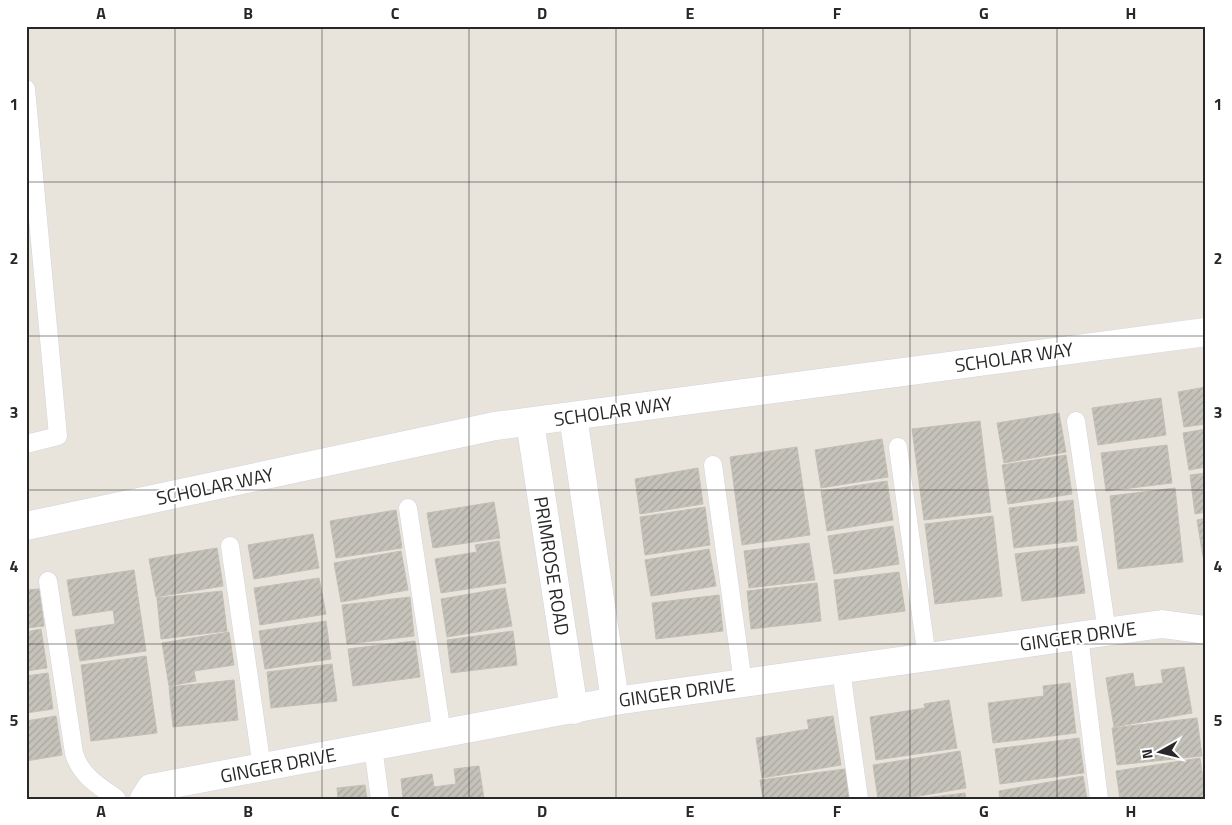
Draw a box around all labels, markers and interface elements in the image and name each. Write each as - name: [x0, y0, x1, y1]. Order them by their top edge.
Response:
- text: A: [96, 1, 106, 25]
- text: B: [243, 1, 253, 25]
- text: C: [391, 1, 400, 25]
- text: D: [537, 1, 547, 25]
- text: E: [686, 1, 695, 25]
- text: F: [833, 1, 842, 25]
- text: G: [979, 1, 989, 25]
- text: H: [1126, 1, 1136, 25]
- text: 1: [10, 92, 18, 116]
- text: 1: [1214, 92, 1222, 116]
- text: 2: [10, 246, 18, 270]
- text: 2: [1214, 246, 1222, 270]
- street label: SCHOLAR WAY: [953, 334, 1076, 379]
- street label: SCHOLAR WAY: [552, 388, 675, 433]
- text: 3: [10, 400, 18, 424]
- text: 3: [1214, 400, 1222, 424]
- street label: SCHOLAR WAY: [154, 459, 277, 512]
- street label: PRIMROSE ROAD: [527, 494, 578, 638]
- text: 4: [10, 554, 19, 578]
- text: 4: [1214, 554, 1223, 578]
- street label: GINGER DRIVE: [1018, 613, 1138, 658]
- street label: GINGER DRIVE: [617, 669, 737, 714]
- text: 5: [10, 708, 19, 732]
- text: 5: [1214, 708, 1223, 732]
- north arrow: [1134, 728, 1184, 778]
- street label: GINGER DRIVE: [217, 739, 338, 790]
- text: N: [1136, 748, 1158, 760]
- text: A: [96, 799, 106, 823]
- text: B: [243, 799, 253, 823]
- text: C: [391, 799, 400, 823]
- text: D: [537, 799, 547, 823]
- text: E: [686, 799, 695, 823]
- text: F: [833, 799, 842, 823]
- text: G: [979, 799, 989, 823]
- text: H: [1126, 799, 1136, 823]

